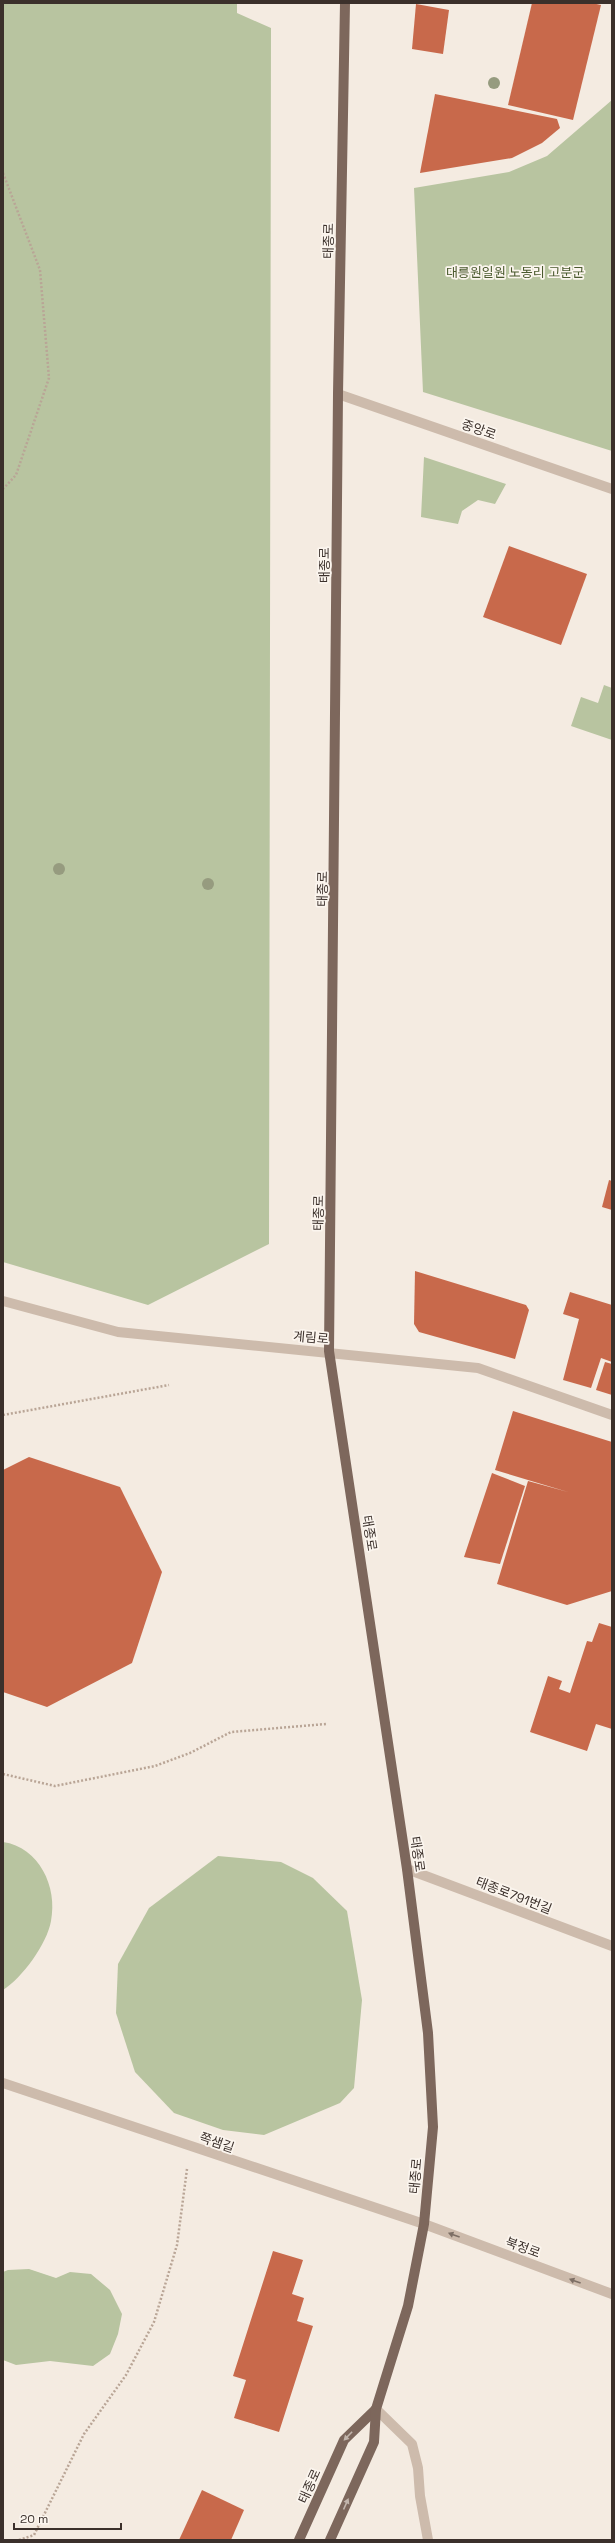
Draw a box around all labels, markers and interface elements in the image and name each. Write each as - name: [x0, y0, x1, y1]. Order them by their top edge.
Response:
- street label: 태종로: [320, 223, 337, 259]
- park label: 대릉원일원 노동리 고분군: [446, 264, 584, 281]
- street label: 중앙로: [459, 416, 499, 443]
- street label: 태종로: [316, 547, 333, 583]
- street label: 태종로: [314, 871, 331, 907]
- street label: 태종로: [310, 1195, 327, 1231]
- street label: 계림로: [292, 1327, 330, 1348]
- street label: 태종로: [358, 1514, 381, 1552]
- street label: 태종로: [407, 1835, 428, 1873]
- street label: 태종로791번길: [473, 1873, 554, 1918]
- street label: 쪽샘길: [197, 2129, 237, 2156]
- street label: 태종로: [405, 2157, 426, 2195]
- one-way arrow: [447, 2232, 459, 2238]
- street label: 북정로: [503, 2233, 543, 2262]
- one-way arrow: [569, 2277, 581, 2283]
- one-way arrow: [343, 2431, 353, 2441]
- street label: 태종로: [294, 2466, 325, 2506]
- one-way arrow: [344, 2498, 350, 2510]
- scale bar: [14, 2505, 121, 2531]
- text: 20 m: [20, 2511, 48, 2527]

